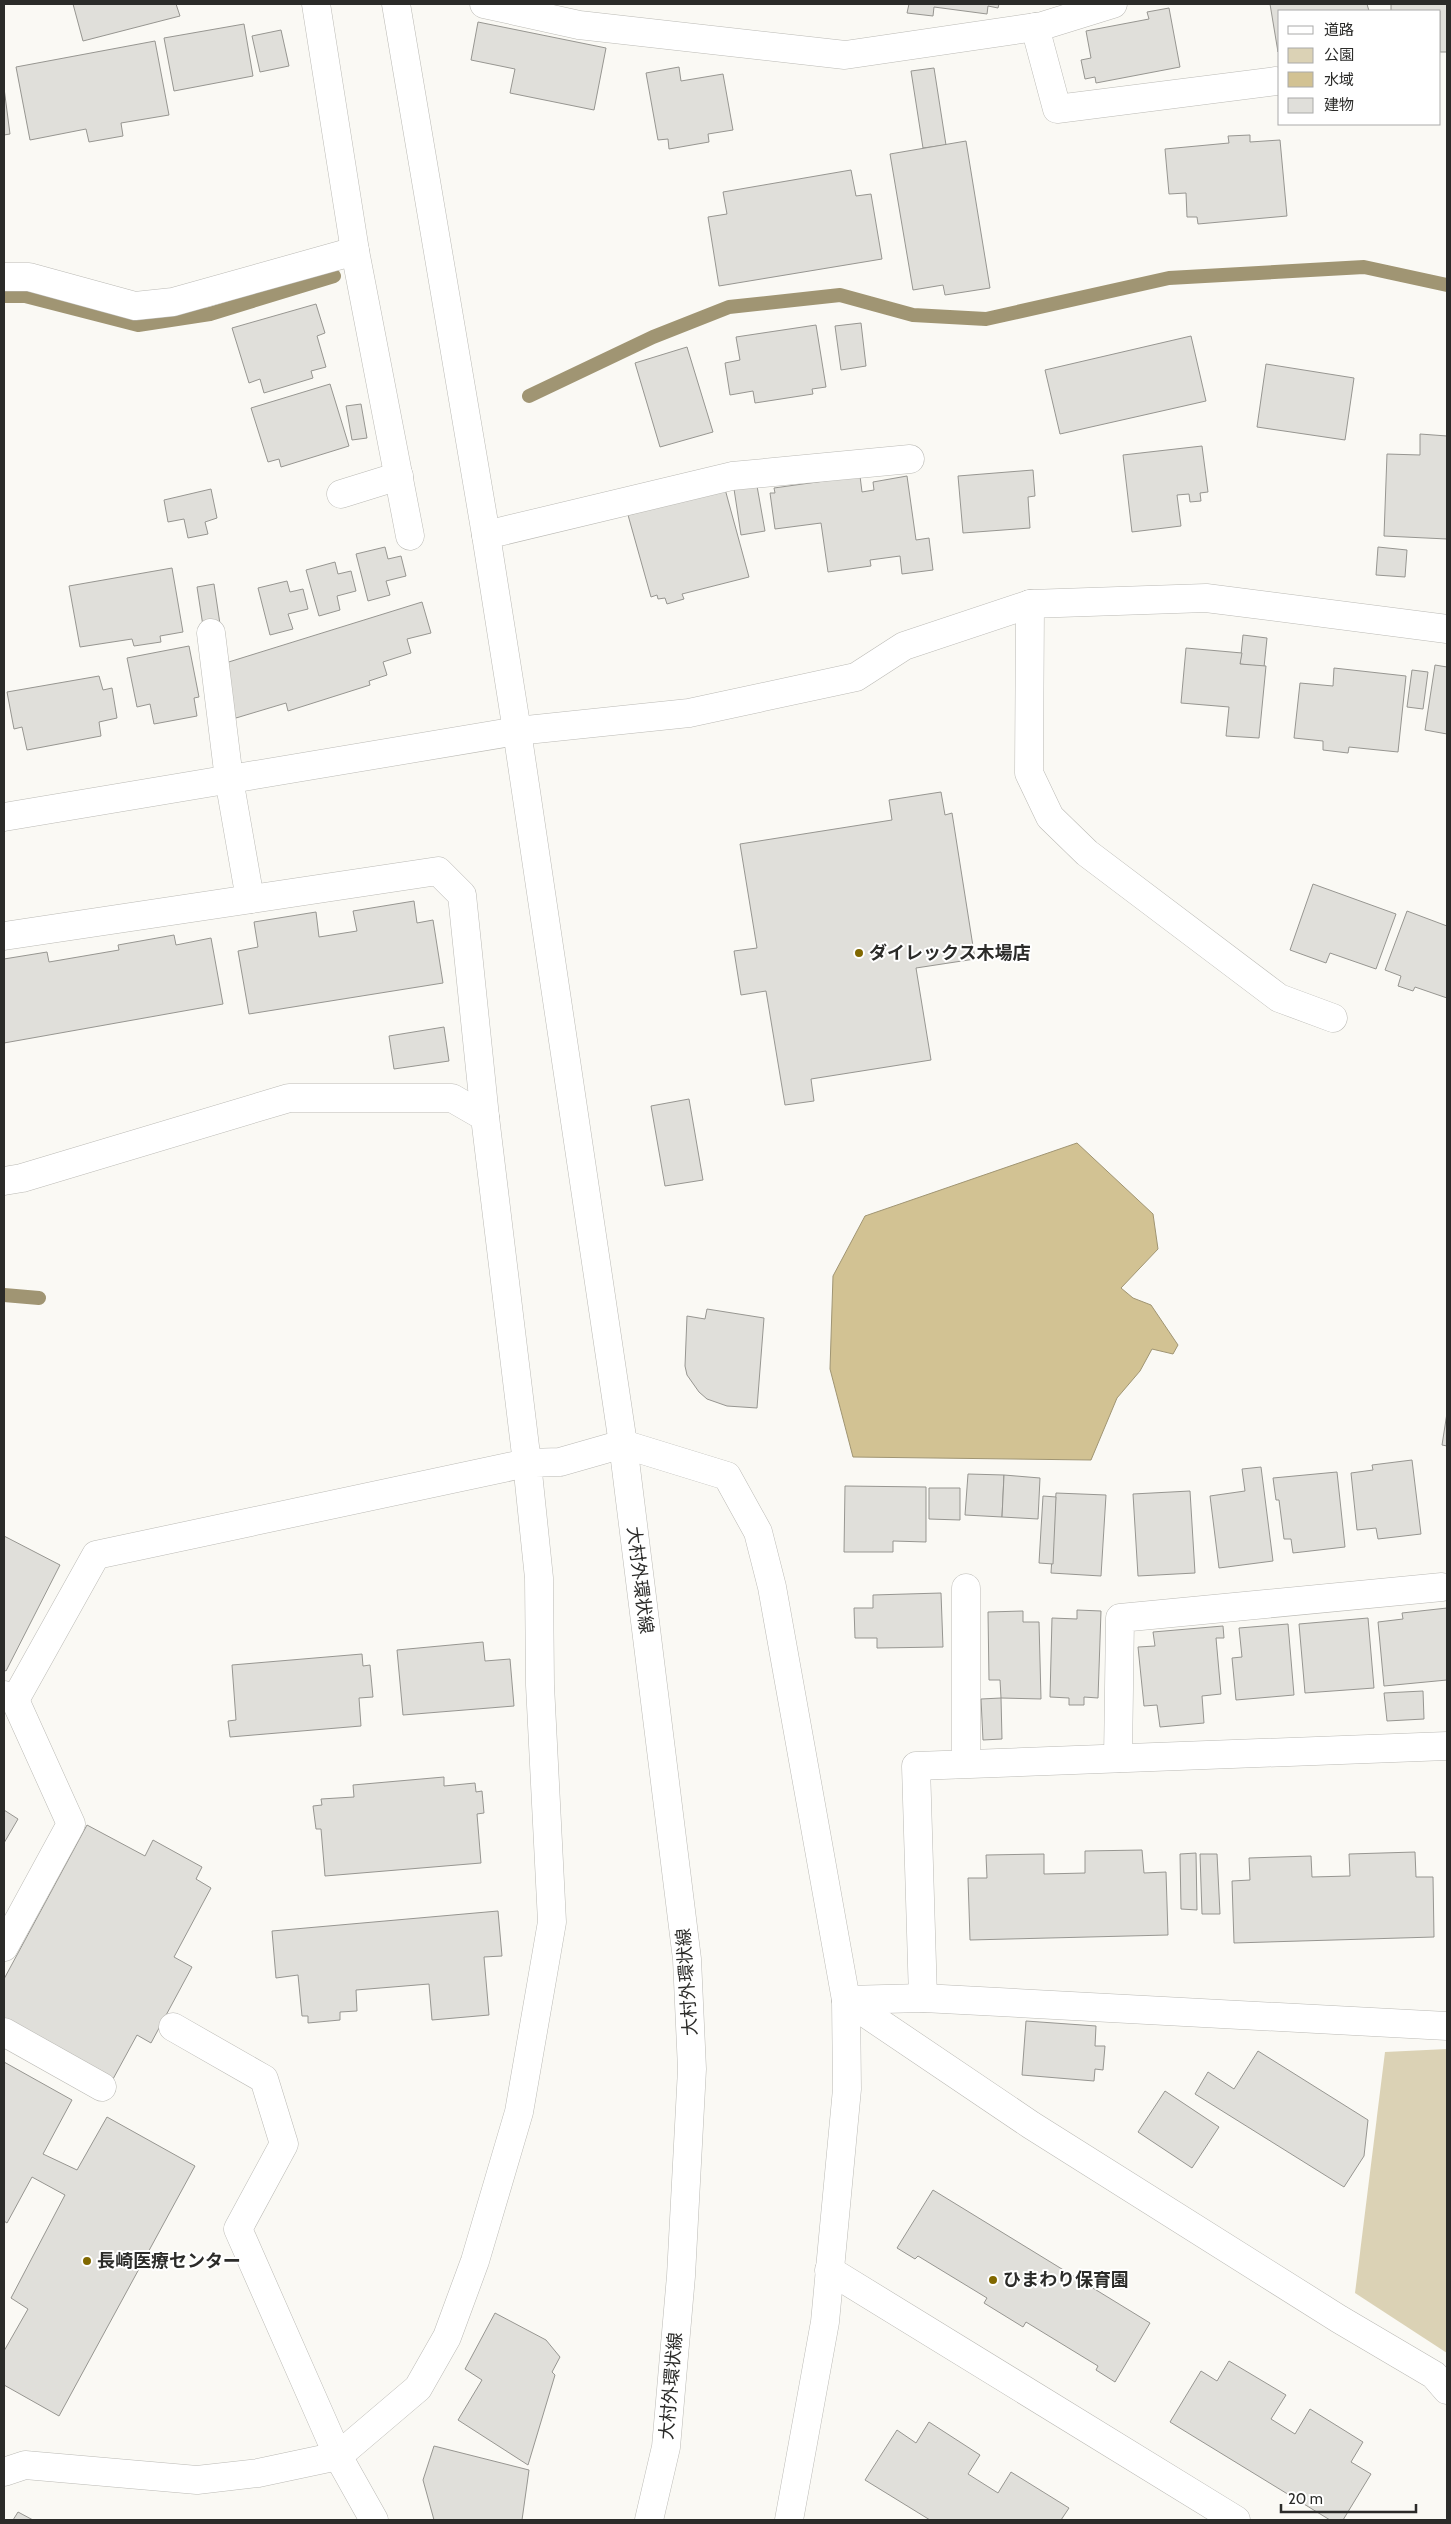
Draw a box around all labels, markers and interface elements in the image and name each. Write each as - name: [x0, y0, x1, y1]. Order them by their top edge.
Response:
- legend: [1278, 10, 1441, 125]
- text: 道路: [1324, 21, 1354, 39]
- text: 公園: [1324, 46, 1354, 64]
- text: 水域: [1324, 71, 1354, 89]
- text: 建物: [1324, 96, 1354, 114]
- place label: ダイレックス木場店: [869, 942, 1030, 964]
- marker: ダイレックス木場店: [853, 947, 865, 959]
- street label: 大村外環状線: [623, 1525, 657, 1635]
- street label: 大村外環状線: [672, 1927, 702, 2037]
- place label: 長崎医療センター: [97, 2250, 241, 2272]
- marker: 長崎医療センター: [81, 2255, 93, 2267]
- place label: ひまわり保育園: [1003, 2269, 1129, 2291]
- marker: ひまわり保育園: [987, 2274, 999, 2286]
- street label: 大村外環状線: [655, 2331, 687, 2441]
- scale bar: [1281, 2482, 1416, 2514]
- text: 20 m: [1288, 2490, 1323, 2508]

